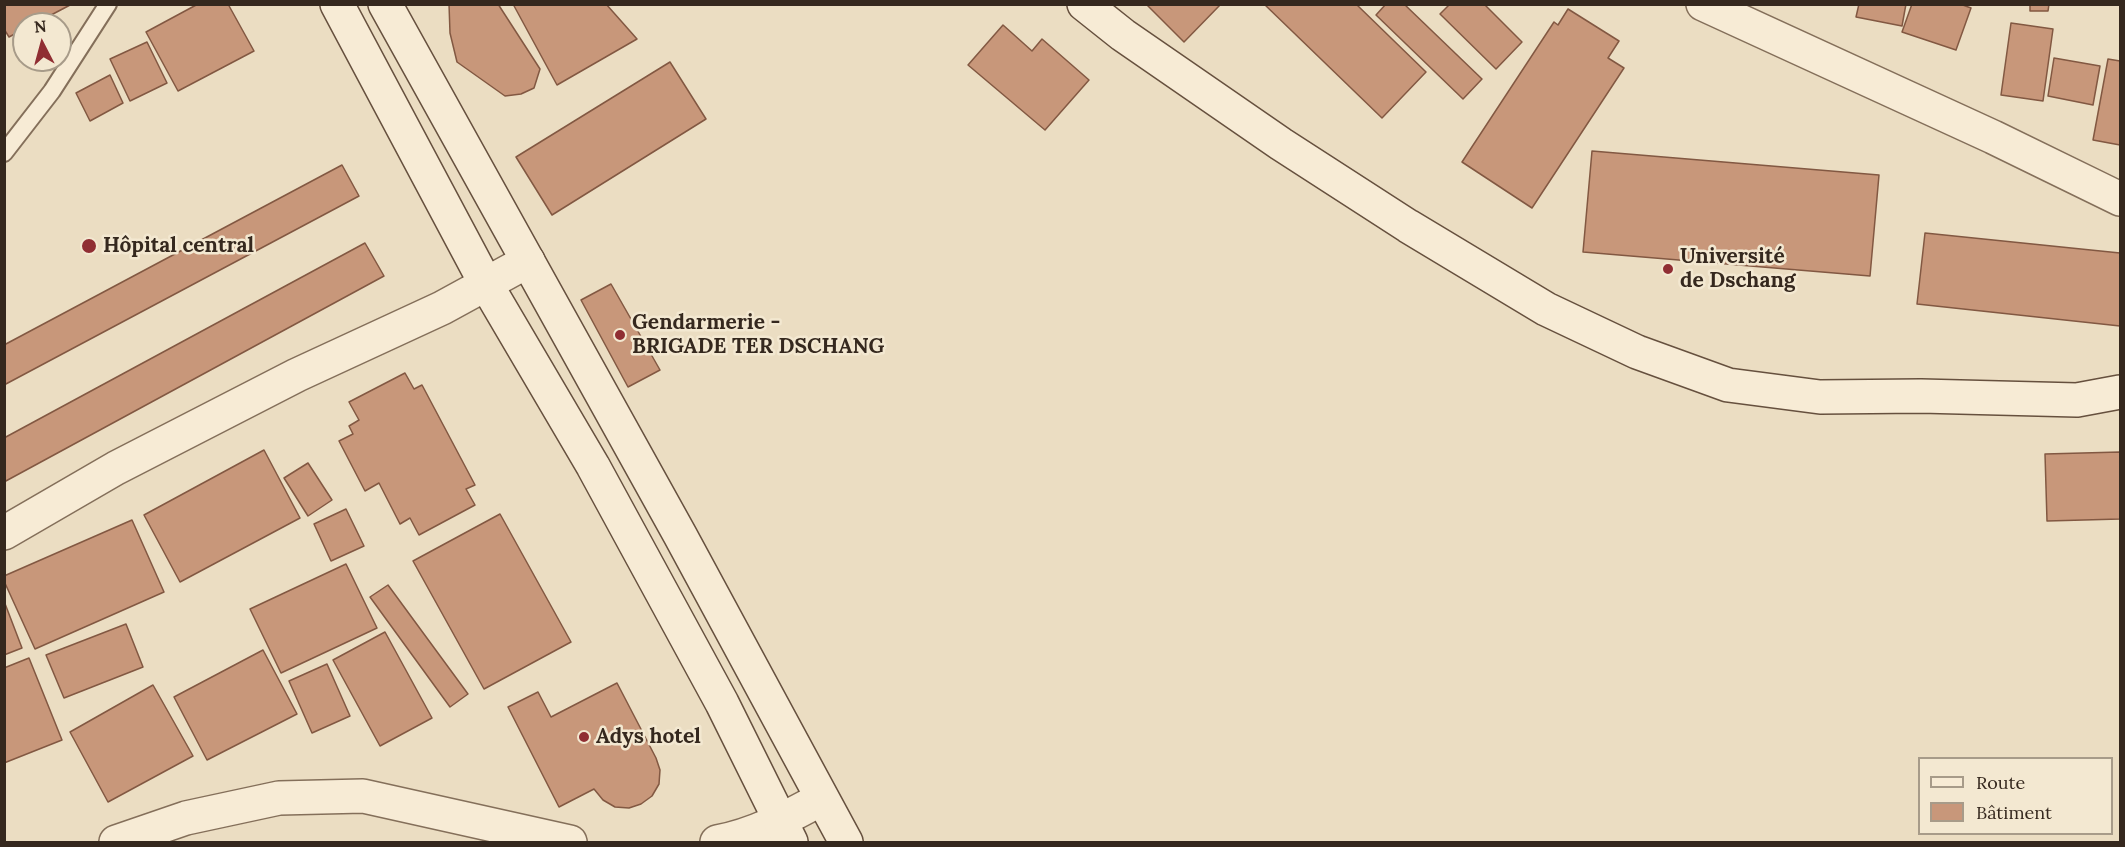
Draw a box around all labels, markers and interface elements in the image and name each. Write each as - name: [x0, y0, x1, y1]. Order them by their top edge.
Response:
- north arrow: [12, 12, 72, 72]
- text: N: [33, 15, 48, 37]
- place label: Hôpital central: [103, 233, 254, 259]
- marker: Hôpital central: [80, 237, 98, 255]
- place label: Université de Dschang: [1680, 244, 1795, 294]
- marker: Université de Dschang: [1661, 262, 1675, 276]
- place label: Gendarmerie - BRIGADE TER DSCHANG: [632, 310, 884, 360]
- marker: Gendarmerie - BRIGADE TER DSCHANG: [613, 328, 627, 342]
- place label: Adys hotel: [596, 724, 701, 750]
- marker: Adys hotel: [577, 730, 591, 744]
- legend: [1918, 757, 2113, 835]
- text: Route: [1976, 771, 2025, 794]
- text: Bâtiment: [1976, 801, 2052, 824]

